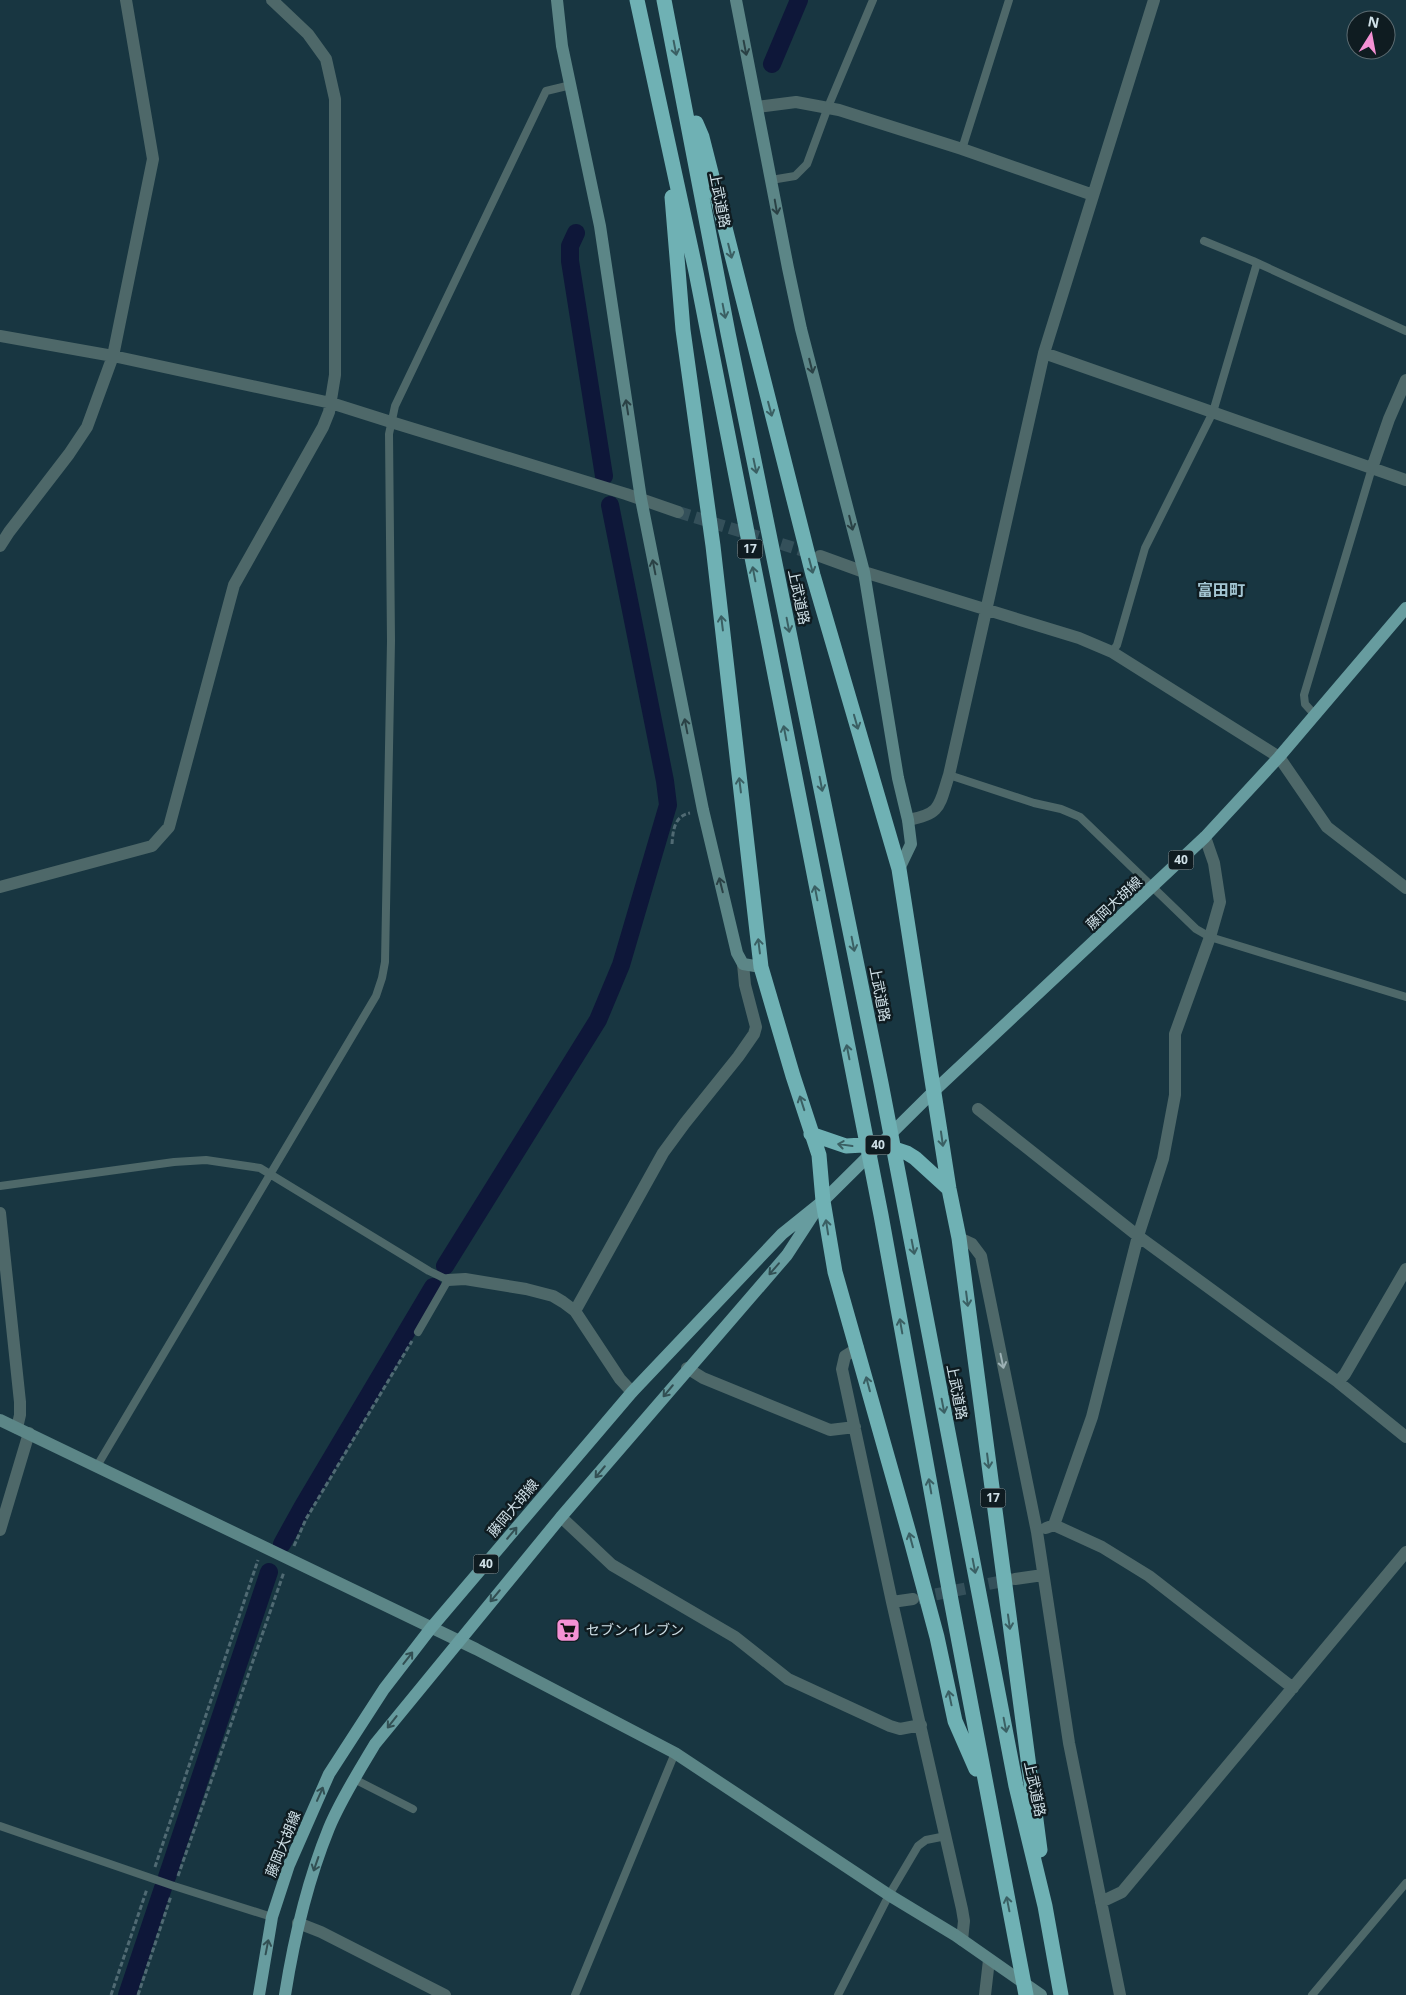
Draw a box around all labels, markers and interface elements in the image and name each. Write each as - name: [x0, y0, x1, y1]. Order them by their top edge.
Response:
- north arrow: [1346, 10, 1396, 60]
- text: N: [1366, 11, 1381, 32]
- one-way arrow: [670, 39, 680, 55]
- one-way arrow: [741, 39, 750, 55]
- street label: 上武道路: [706, 171, 735, 229]
- one-way arrow: [772, 199, 782, 215]
- one-way arrow: [726, 243, 735, 259]
- one-way arrow: [719, 302, 729, 318]
- one-way arrow: [807, 358, 816, 374]
- one-way arrow: [622, 399, 632, 415]
- one-way arrow: [766, 400, 775, 416]
- one-way arrow: [751, 458, 761, 474]
- one-way arrow: [847, 515, 856, 531]
- road number: 17: [738, 540, 762, 558]
- one-way arrow: [807, 557, 816, 573]
- one-way arrow: [649, 559, 659, 575]
- one-way arrow: [749, 566, 759, 582]
- street label: 上武道路: [784, 568, 815, 626]
- district label: 富田町: [1197, 579, 1245, 601]
- one-way arrow: [717, 616, 727, 632]
- one-way arrow: [784, 617, 793, 633]
- one-way arrow: [852, 714, 862, 730]
- one-way arrow: [681, 719, 690, 735]
- one-way arrow: [780, 725, 790, 741]
- one-way arrow: [816, 776, 826, 792]
- one-way arrow: [735, 777, 745, 793]
- road number: 40: [1168, 850, 1194, 870]
- street label: 藤岡大胡線: [1082, 872, 1146, 933]
- one-way arrow: [716, 877, 725, 893]
- one-way arrow: [811, 885, 821, 901]
- one-way arrow: [849, 935, 858, 951]
- one-way arrow: [754, 938, 764, 954]
- street label: 上武道路: [866, 965, 895, 1023]
- one-way arrow: [842, 1044, 852, 1060]
- one-way arrow: [796, 1095, 806, 1111]
- one-way arrow: [937, 1131, 947, 1147]
- road number: 40: [866, 1136, 890, 1154]
- one-way arrow: [837, 1140, 853, 1150]
- one-way arrow: [822, 1219, 832, 1235]
- one-way arrow: [908, 1238, 918, 1254]
- one-way arrow: [768, 1262, 780, 1275]
- one-way arrow: [962, 1291, 972, 1307]
- one-way arrow: [896, 1318, 906, 1334]
- one-way arrow: [998, 1353, 1007, 1369]
- street label: 上武道路: [943, 1363, 972, 1421]
- one-way arrow: [862, 1376, 872, 1392]
- one-way arrow: [662, 1385, 673, 1398]
- one-way arrow: [939, 1398, 949, 1414]
- one-way arrow: [983, 1452, 993, 1468]
- one-way arrow: [594, 1465, 605, 1478]
- street label: 藤岡大胡線: [483, 1475, 542, 1541]
- one-way arrow: [925, 1478, 935, 1494]
- road number: 17: [980, 1489, 1006, 1508]
- one-way arrow: [506, 1527, 517, 1540]
- one-way arrow: [906, 1533, 916, 1549]
- road number: 40: [474, 1555, 498, 1574]
- one-way arrow: [970, 1557, 980, 1573]
- one-way arrow: [490, 1589, 501, 1602]
- one-way arrow: [1004, 1613, 1014, 1629]
- supermarket icon: セブンイレブン: [555, 1617, 581, 1643]
- place label: セブンイレブン: [586, 1620, 684, 1639]
- one-way arrow: [403, 1651, 413, 1665]
- one-way arrow: [945, 1690, 954, 1706]
- one-way arrow: [387, 1715, 398, 1728]
- one-way arrow: [1001, 1717, 1010, 1733]
- street label: 上武道路: [1020, 1760, 1051, 1818]
- one-way arrow: [316, 1787, 326, 1802]
- street label: 藤岡大胡線: [261, 1808, 304, 1880]
- one-way arrow: [311, 1856, 320, 1871]
- one-way arrow: [1002, 1897, 1012, 1913]
- one-way arrow: [262, 1939, 272, 1955]

